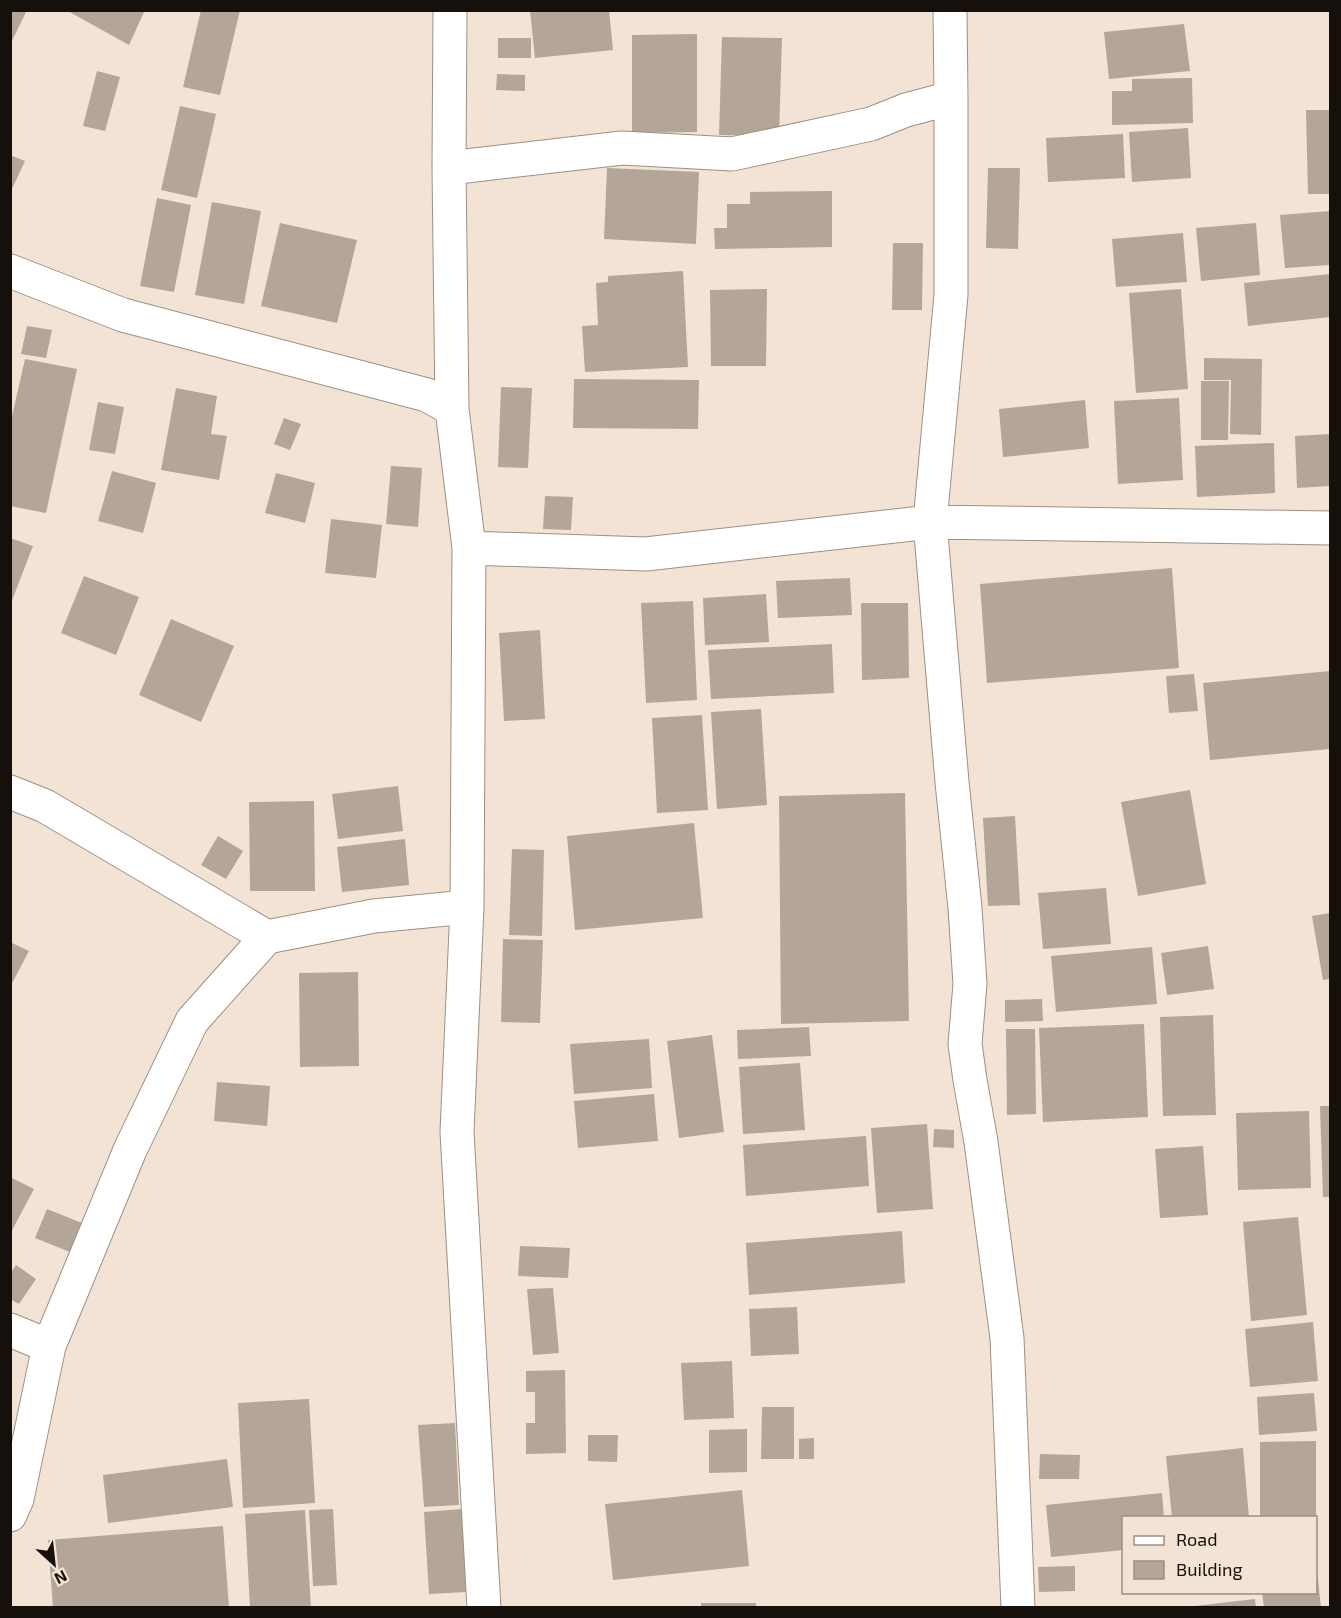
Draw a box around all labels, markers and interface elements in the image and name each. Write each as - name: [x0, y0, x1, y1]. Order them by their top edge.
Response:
- legend: [1122, 1516, 1317, 1594]
- text: Road: [1176, 1528, 1217, 1550]
- north arrow: [24, 1534, 84, 1594]
- text: Building: [1176, 1558, 1243, 1580]
- text: N: [52, 1567, 71, 1589]

